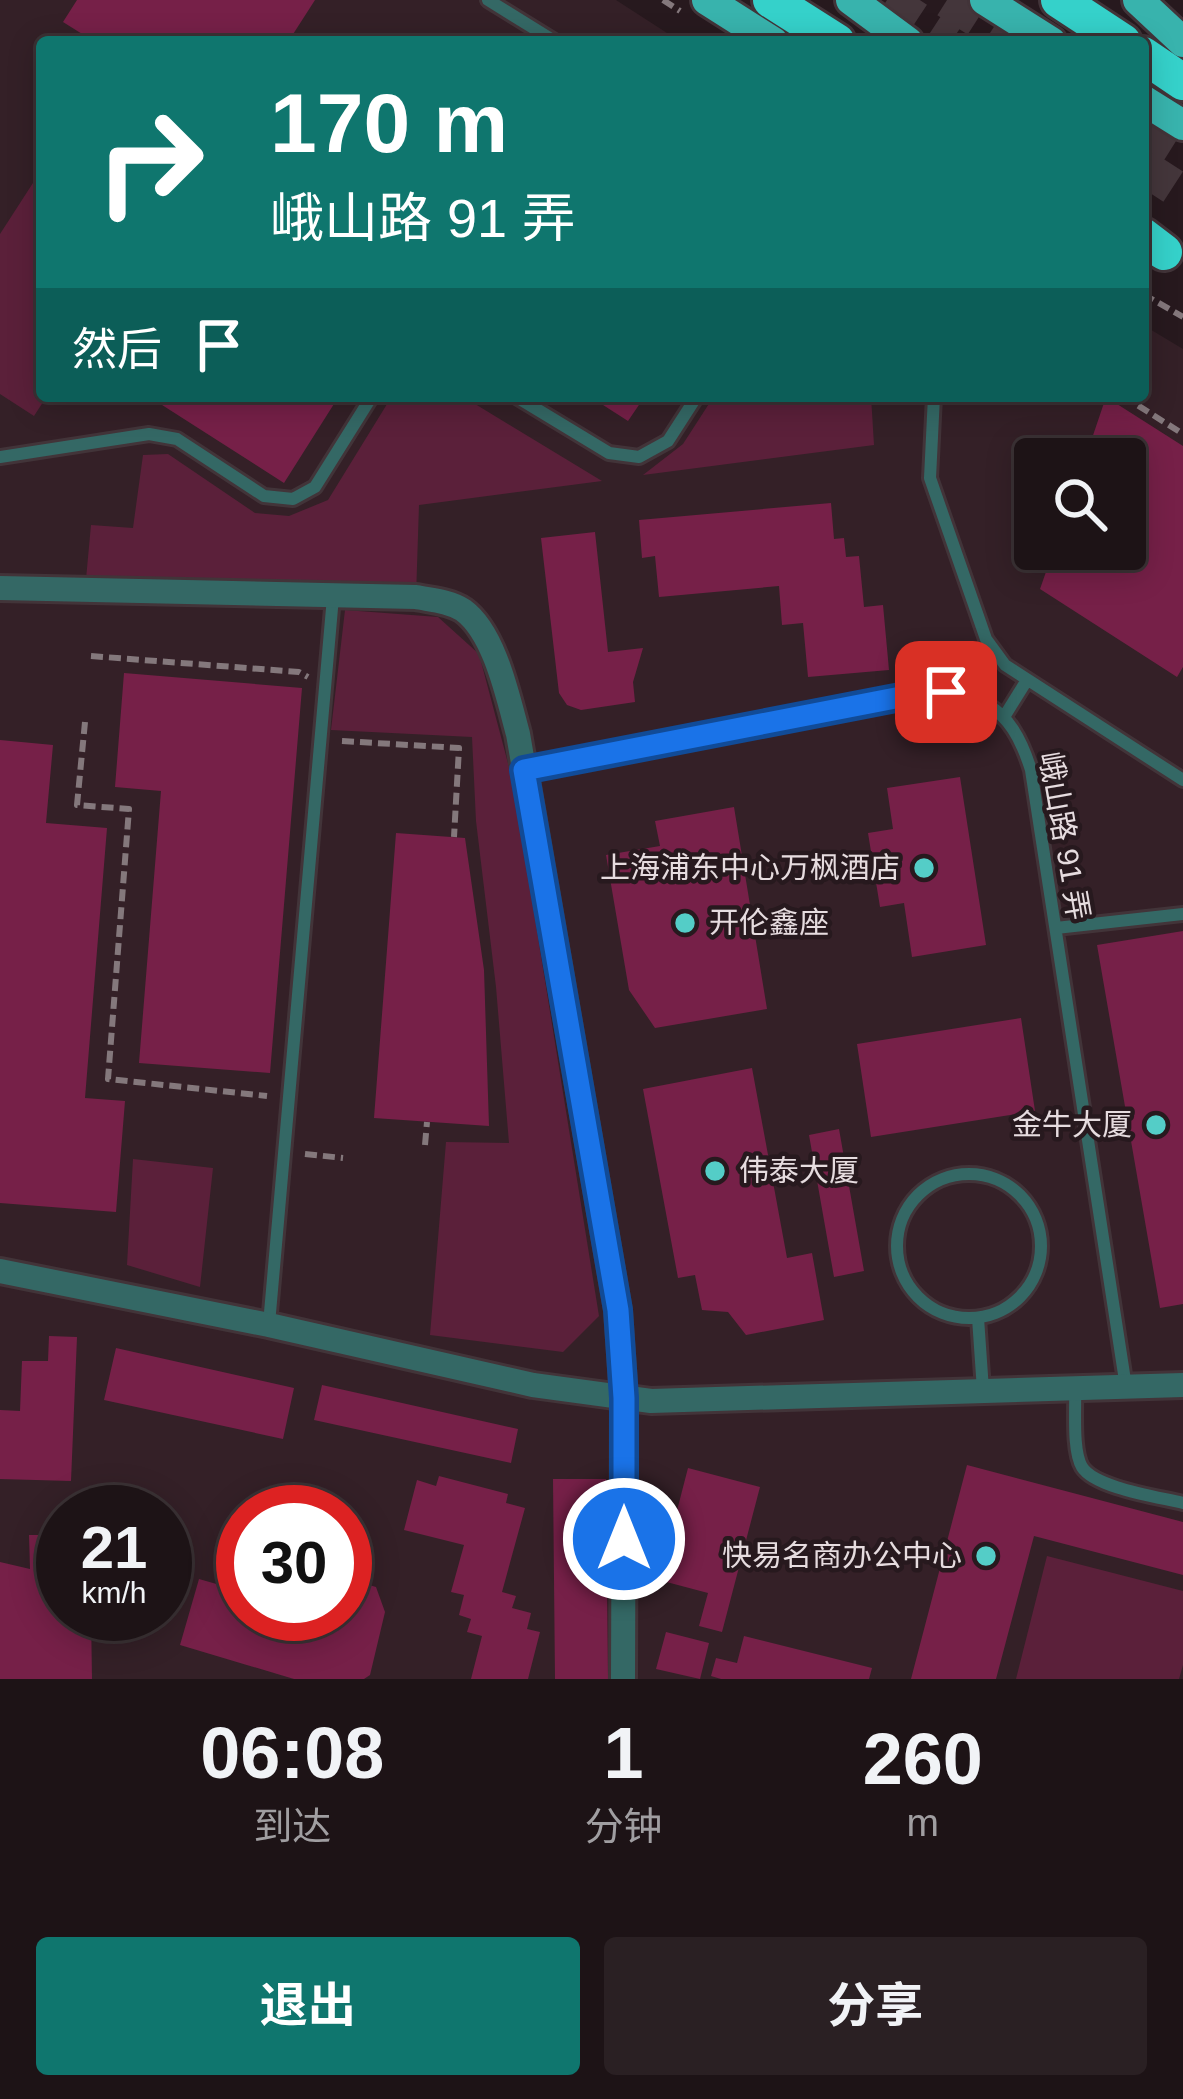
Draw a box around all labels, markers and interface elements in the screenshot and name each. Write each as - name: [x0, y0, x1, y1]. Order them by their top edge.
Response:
- text: 170 m: [270, 76, 508, 170]
- icon: right: [72, 84, 228, 240]
- text: 峨山路 91 弄: [270, 188, 576, 248]
- icon: arrive: [186, 312, 252, 378]
- text: 然后: [72, 324, 162, 375]
- map controls: [1014, 438, 1146, 570]
- button: search: [1014, 438, 1146, 570]
- pin: [895, 641, 997, 743]
- icon: arrive: [913, 659, 979, 725]
- street label: 峨山路 91 弄: [1033, 749, 1096, 923]
- place label: 上海浦东中心万枫酒店: [600, 851, 900, 884]
- marker: 上海浦东中心万枫酒店: [911, 855, 937, 881]
- place label: 开伦鑫座: [709, 906, 829, 939]
- marker: 开伦鑫座: [672, 910, 698, 936]
- place label: 金牛大厦: [1012, 1108, 1132, 1141]
- marker: 金牛大厦: [1143, 1112, 1169, 1138]
- place label: 伟泰大厦: [739, 1154, 859, 1187]
- marker: 伟泰大厦: [702, 1158, 728, 1184]
- position arrow: [561, 1476, 687, 1602]
- speed limit sign: 30: [216, 1485, 372, 1641]
- text: 21: [81, 1514, 147, 1581]
- place label: 快易名商办公中心: [722, 1539, 962, 1572]
- marker: 快易名商办公中心: [973, 1543, 999, 1569]
- text: km/h: [81, 1576, 147, 1609]
- text: 06:08: [200, 1713, 384, 1793]
- text: 1: [603, 1713, 644, 1793]
- text: 260: [863, 1719, 983, 1799]
- text: m: [907, 1801, 939, 1844]
- text: 到达: [253, 1805, 331, 1848]
- text: 分钟: [585, 1805, 663, 1848]
- button: 退出: [36, 1937, 580, 2075]
- button: 分享: [604, 1937, 1147, 2075]

